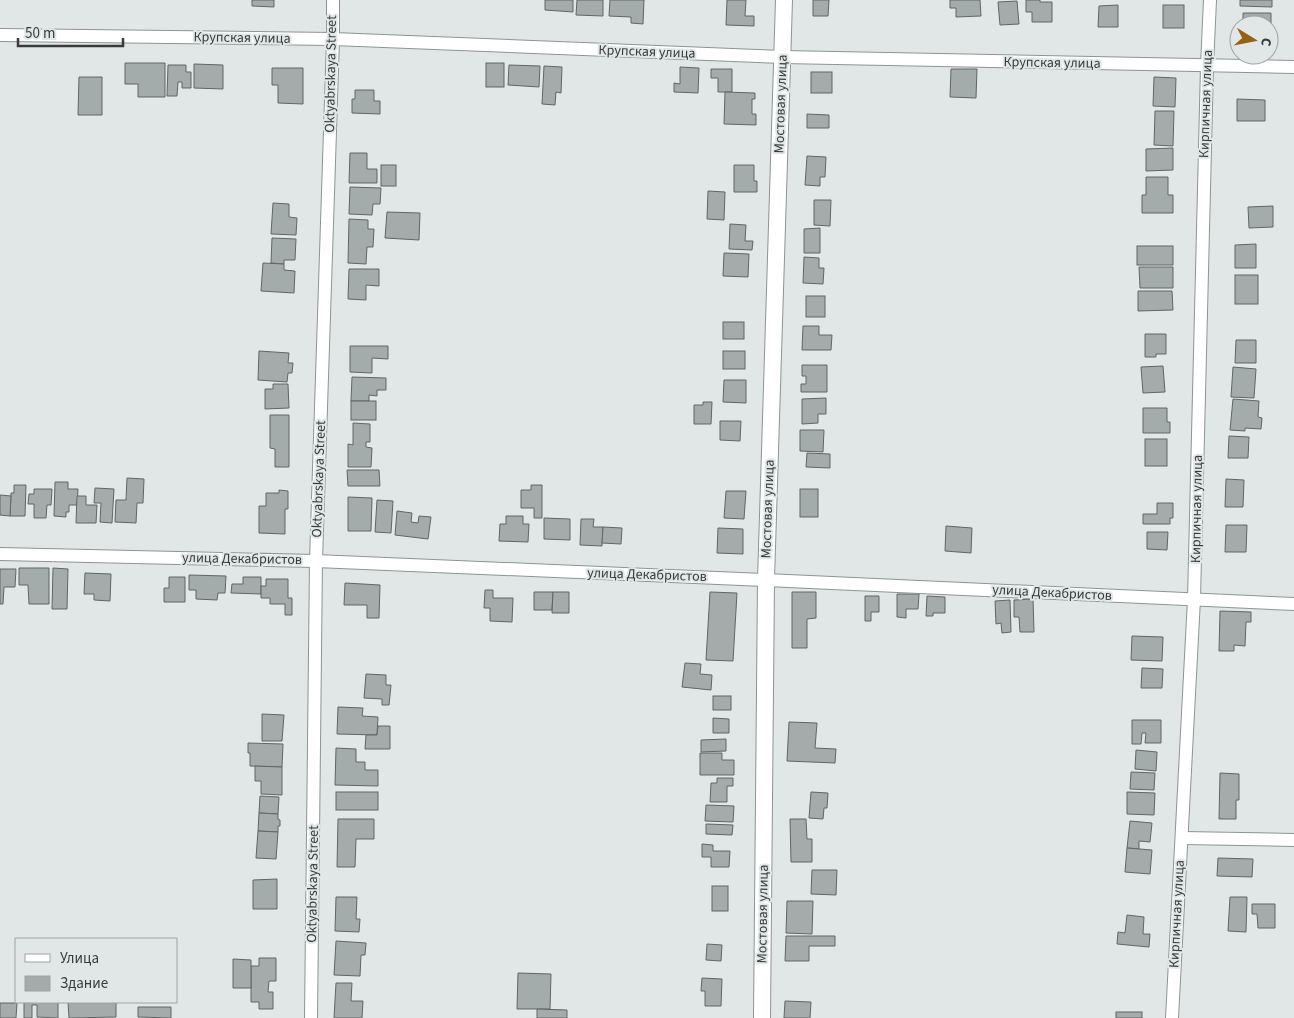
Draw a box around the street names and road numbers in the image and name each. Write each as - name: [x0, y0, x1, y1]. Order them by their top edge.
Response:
- street label: Oktyabrskaya Street: [320, 15, 342, 133]
- street label: Крупская улица: [193, 27, 291, 49]
- street label: Крупская улица: [598, 40, 696, 64]
- street label: Кирпичная улица: [1194, 50, 1218, 158]
- street label: Крупская улица: [1003, 52, 1101, 74]
- street label: Мостовая улица: [769, 54, 793, 154]
- street label: Oktyabrskaya Street: [307, 420, 331, 538]
- street label: Кирпичная улица: [1186, 455, 1208, 563]
- street label: Мостовая улица: [756, 459, 780, 559]
- street label: улица Декабристов: [182, 548, 302, 570]
- street label: улица Декабристов: [587, 563, 707, 587]
- street label: улица Декабристов: [992, 580, 1112, 606]
- street label: Oktyabrskaya Street: [302, 825, 324, 943]
- street label: Кирпичная улица: [1164, 859, 1190, 969]
- street label: Мостовая улица: [752, 864, 774, 964]

